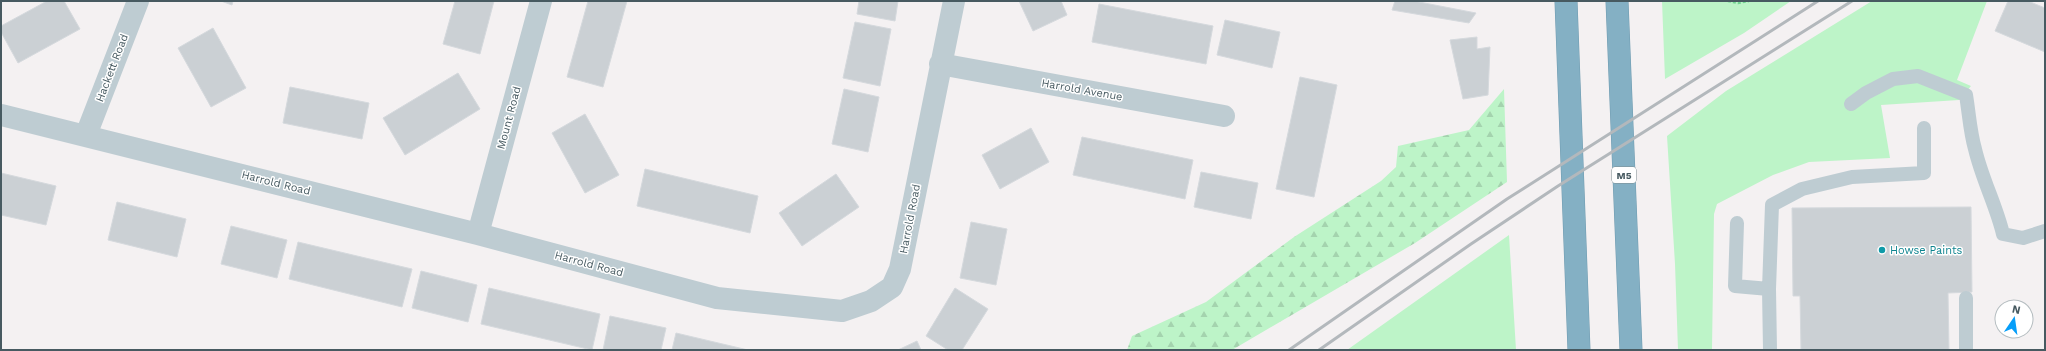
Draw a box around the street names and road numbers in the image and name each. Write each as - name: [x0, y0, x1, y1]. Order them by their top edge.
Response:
- street label: Hackett Road: [93, 32, 131, 104]
- street label: Harrold Avenue: [1040, 76, 1124, 104]
- street label: Mount Road: [494, 85, 524, 151]
- road number: M5: [1612, 167, 1636, 183]
- street label: Harrold Road: [240, 168, 312, 198]
- street label: Harrold Road: [897, 183, 923, 255]
- street label: Harrold Road: [553, 249, 625, 279]

